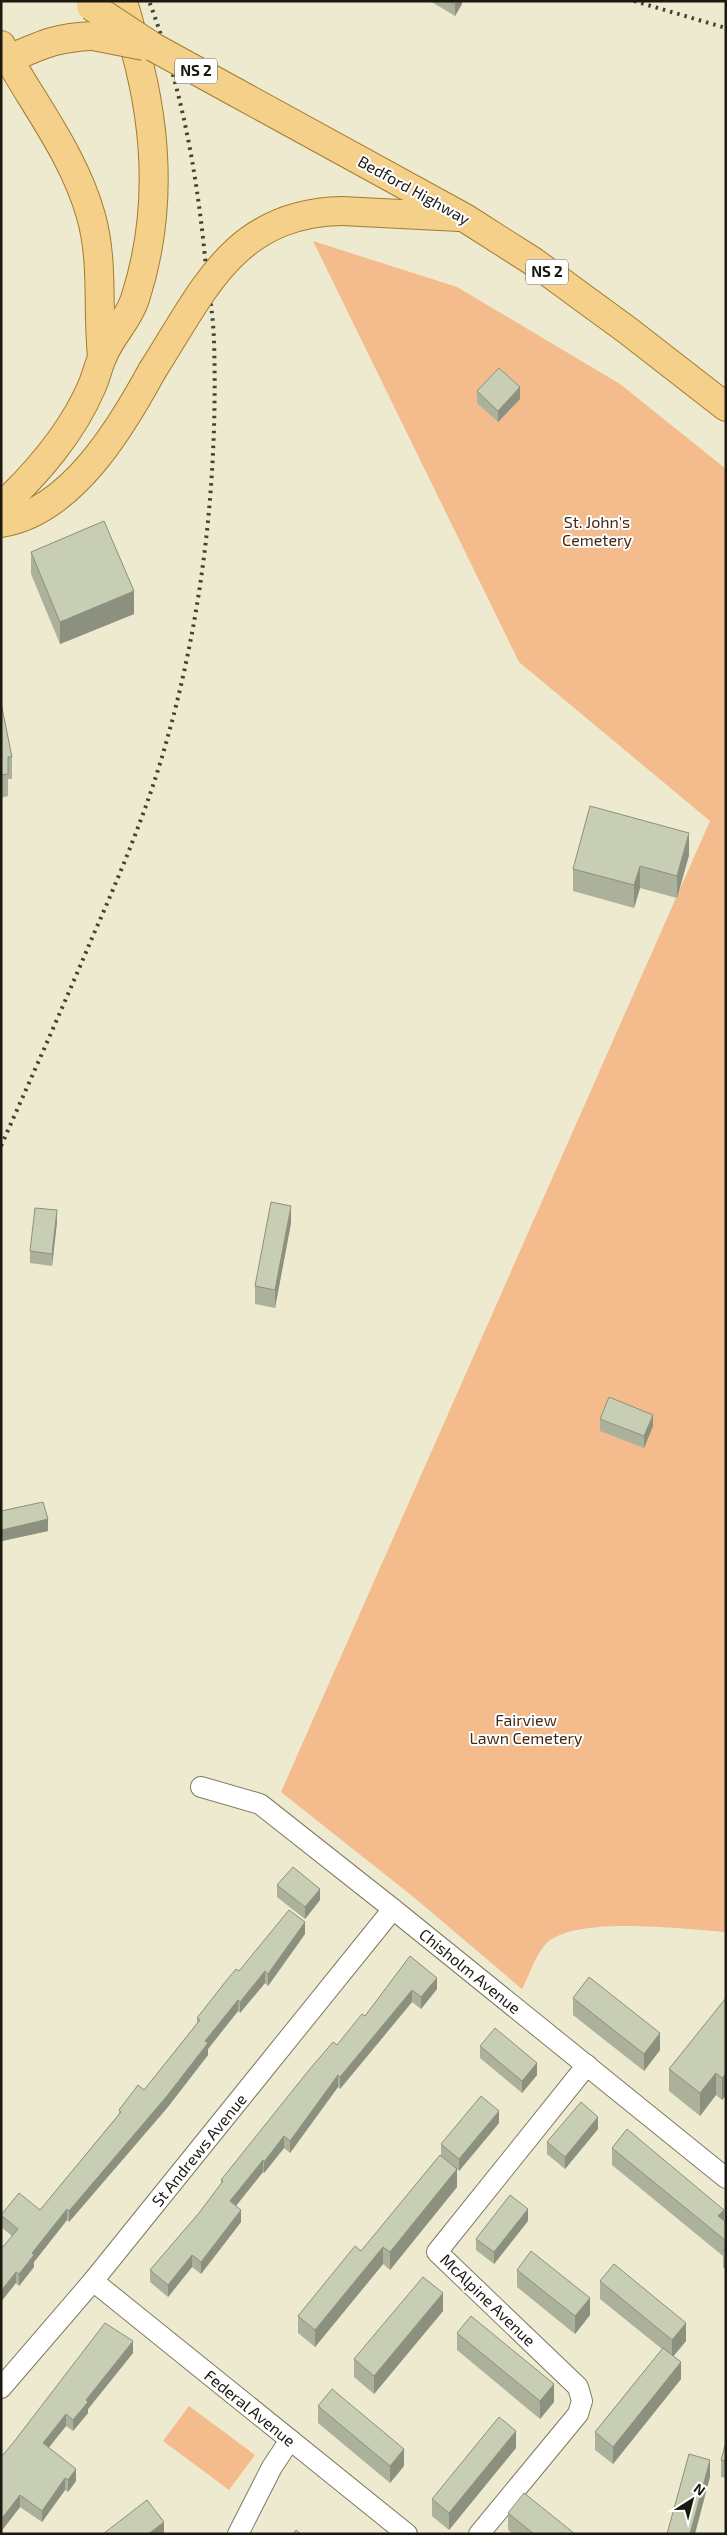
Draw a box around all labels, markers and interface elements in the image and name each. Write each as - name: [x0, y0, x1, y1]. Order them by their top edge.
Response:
- road number: NS 2: [175, 58, 217, 84]
- street label: Bedford Highway: [355, 151, 474, 228]
- road number: NS 2: [526, 260, 568, 284]
- park label: St. John's Cemetery: [562, 512, 632, 549]
- park label: Fairview Lawn Cemetery: [470, 1710, 583, 1747]
- street label: Chisholm Avenue: [416, 1924, 525, 2017]
- street label: St Andrews Avenue: [147, 2090, 250, 2210]
- street label: McAlpine Avenue: [437, 2250, 540, 2350]
- street label: Federal Avenue: [201, 2365, 299, 2450]
- north arrow: [667, 2475, 717, 2525]
- text: N: [691, 2479, 709, 2499]

